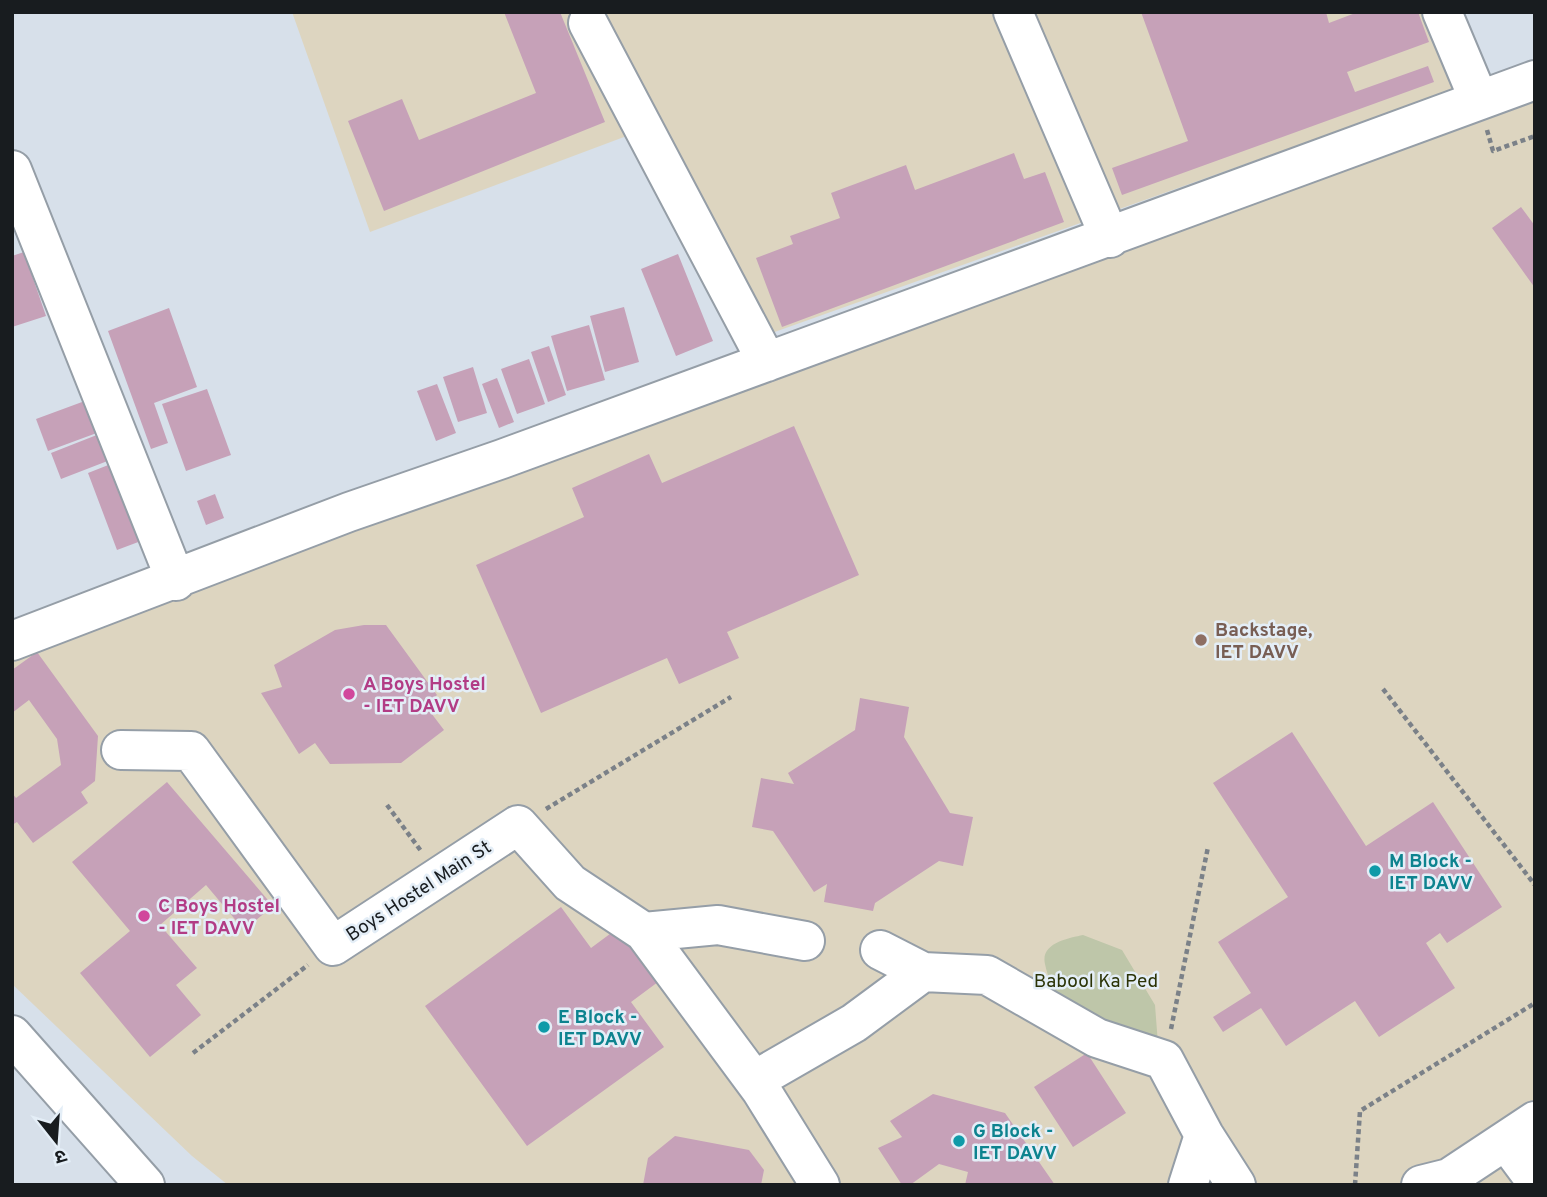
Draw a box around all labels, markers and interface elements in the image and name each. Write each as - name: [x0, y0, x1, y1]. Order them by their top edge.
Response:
- place label: Backstage, IET DAVV: [1215, 619, 1313, 665]
- marker: Backstage, IET DAVV: [1193, 632, 1209, 648]
- place label: A Boys Hostel - IET DAVV: [363, 673, 486, 719]
- marker: A Boys Hostel - IET DAVV: [341, 686, 357, 702]
- street label: Boys Hostel Main St: [342, 836, 496, 948]
- place label: M Block - IET DAVV: [1389, 850, 1473, 896]
- marker: M Block - IET DAVV: [1367, 863, 1383, 879]
- place label: C Boys Hostel - IET DAVV: [158, 895, 280, 941]
- marker: C Boys Hostel - IET DAVV: [136, 908, 152, 924]
- park label: Babool Ka Ped: [1034, 970, 1158, 994]
- place label: E Block - IET DAVV: [558, 1006, 642, 1052]
- marker: E Block - IET DAVV: [536, 1019, 552, 1035]
- north arrow: [21, 1106, 91, 1176]
- place label: G Block - IET DAVV: [973, 1120, 1057, 1166]
- marker: G Block - IET DAVV: [951, 1133, 967, 1149]
- text: उ: [51, 1142, 69, 1169]

